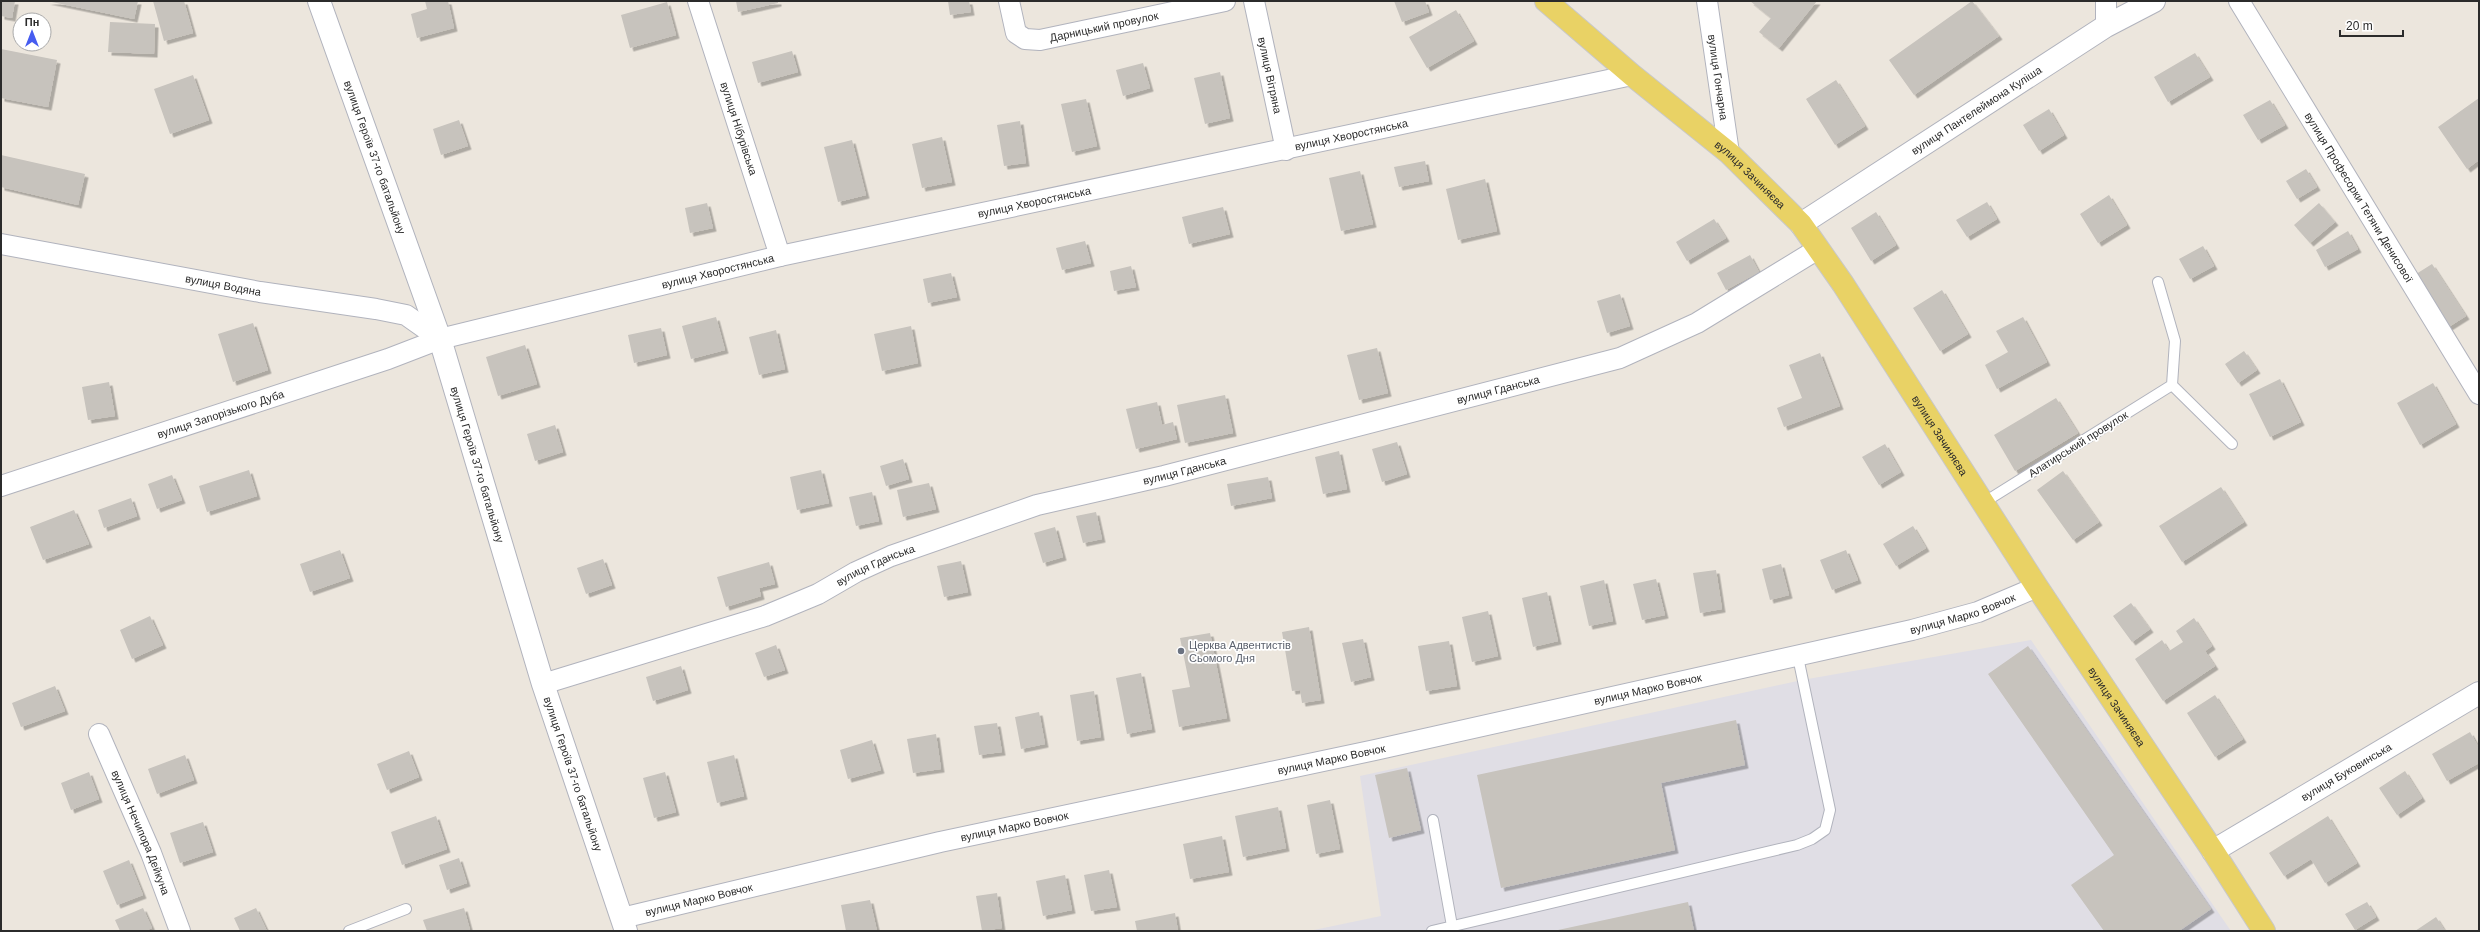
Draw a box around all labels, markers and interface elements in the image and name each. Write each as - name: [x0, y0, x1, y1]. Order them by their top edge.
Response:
- street label: Дарницький провулок: [1049, 9, 1160, 44]
- north arrow: [12, 12, 52, 52]
- scale bar: [2340, 12, 2403, 38]
- text: Пн: [25, 16, 39, 28]
- text: 20 m: [2346, 19, 2373, 33]
- street label: вулиця Гончарна: [1706, 34, 1730, 122]
- street label: вулиця Вітряна: [1256, 36, 1284, 115]
- street label: вулиця Пантелеймона Куліша: [1909, 63, 2044, 157]
- street label: вулиця Героїв 37-го батальйону: [342, 79, 408, 236]
- street label: вулиця Нібурівська: [718, 80, 760, 178]
- street label: вулиця Професорки Тетяни Денисової: [2302, 110, 2415, 284]
- street label: вулиця Хворостянська: [1294, 117, 1410, 152]
- street label: вулиця Зачиняєва: [1713, 138, 1788, 212]
- street label: вулиця Хворостянська: [977, 184, 1093, 220]
- street label: вулиця Хворостянська: [660, 251, 776, 291]
- street label: вулиця Водяна: [184, 272, 263, 298]
- street label: вулиця Гданська: [1455, 373, 1542, 406]
- street label: вулиця Героїв 37-го батальйону: [449, 385, 507, 544]
- street label: вулиця Запорізького Дуба: [156, 387, 286, 440]
- street label: вулиця Зачиняєва: [1910, 393, 1970, 478]
- street label: Алатирський провулок: [2026, 408, 2130, 480]
- street label: вулиця Гданська: [1142, 454, 1228, 487]
- street label: вулиця Гданська: [834, 542, 917, 588]
- street label: вулиця Марко Вовчок: [1909, 591, 2017, 636]
- place label: Церква Адвентистів Сьомого Дня: [1189, 639, 1291, 664]
- marker: Церква Адвентистів Сьомого Дня: [1176, 646, 1186, 656]
- street label: вулиця Зачиняєва: [2086, 665, 2148, 749]
- street label: вулиця Марко Вовчок: [1593, 671, 1703, 707]
- street label: вулиця Героїв 37-го батальйону: [542, 695, 605, 853]
- street label: вулиця Буковинська: [2299, 740, 2394, 803]
- street label: вулиця Марко Вовчок: [1276, 742, 1387, 776]
- street label: вулиця Нечипора Дейкуна: [109, 768, 172, 897]
- street label: вулиця Марко Вовчок: [959, 809, 1070, 844]
- street label: вулиця Марко Вовчок: [644, 881, 754, 918]

